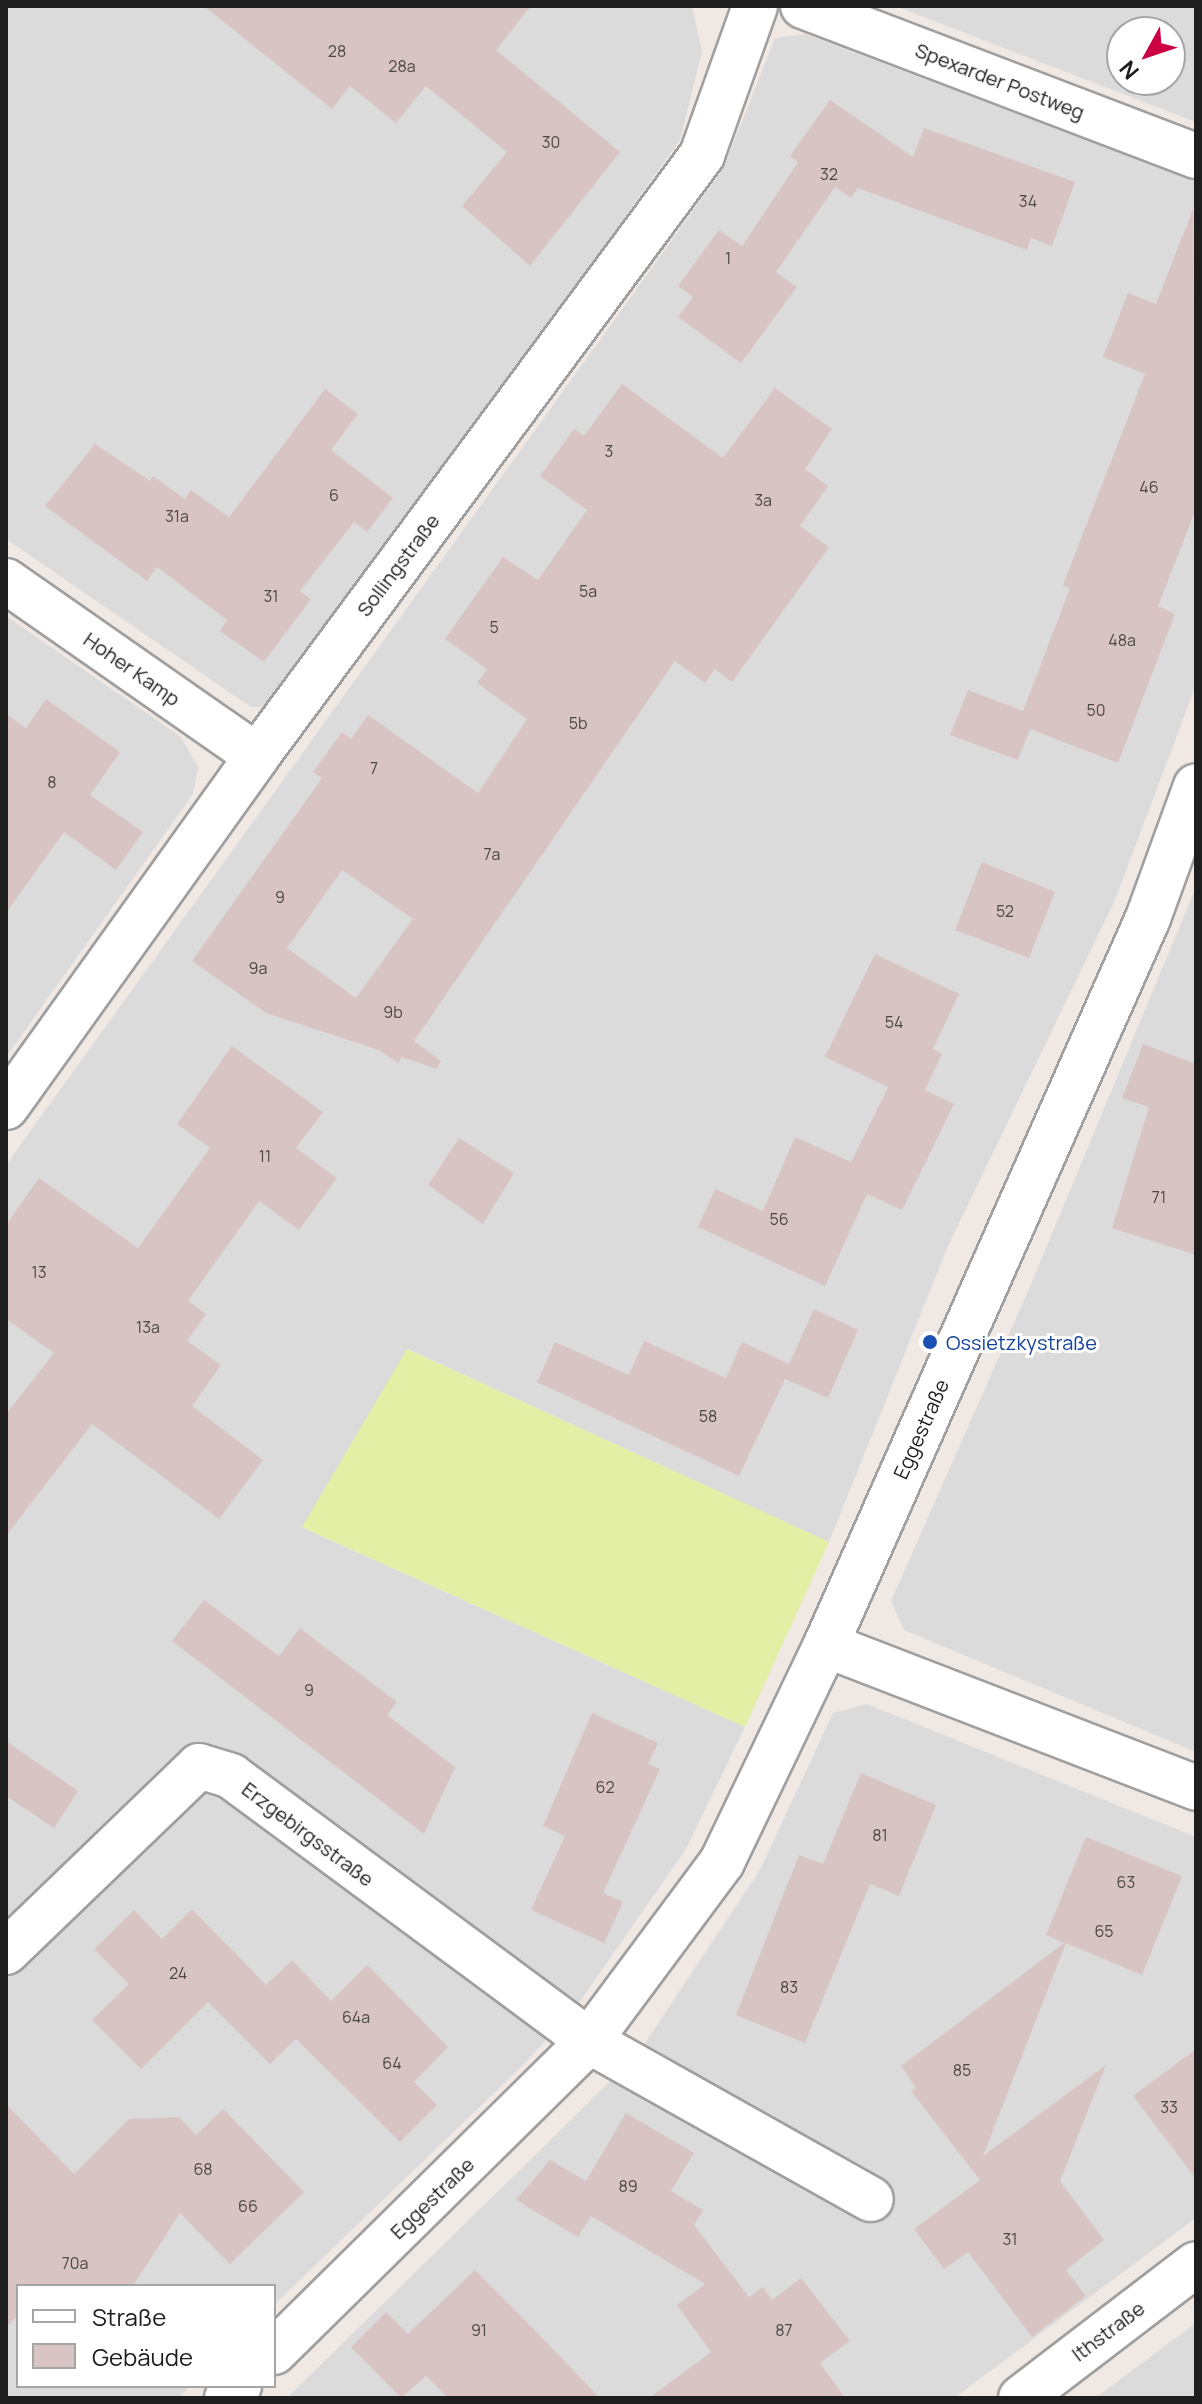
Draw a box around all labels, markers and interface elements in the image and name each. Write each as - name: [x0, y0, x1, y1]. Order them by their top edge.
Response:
- north arrow: [1106, 16, 1186, 96]
- street label: Spexarder Postweg: [912, 38, 1088, 124]
- house number: 28: [328, 41, 346, 61]
- text: N: [1113, 54, 1146, 86]
- house number: 28a: [388, 56, 416, 76]
- house number: 30: [542, 132, 560, 152]
- house number: 32: [820, 164, 838, 184]
- house number: 34: [1019, 191, 1037, 211]
- house number: 1: [725, 248, 731, 268]
- house number: 3: [605, 441, 613, 461]
- house number: 46: [1139, 477, 1159, 497]
- house number: 6: [329, 485, 339, 505]
- house number: 3a: [754, 490, 772, 510]
- house number: 31a: [165, 506, 189, 526]
- street label: Sollingstraße: [352, 509, 444, 621]
- house number: 5a: [579, 581, 597, 601]
- house number: 31: [263, 586, 279, 606]
- house number: 5: [489, 617, 499, 637]
- street label: Hoher Kamp: [79, 627, 185, 711]
- house number: 48a: [1108, 630, 1136, 650]
- house number: 50: [1087, 700, 1105, 720]
- house number: 5b: [569, 713, 587, 733]
- house number: 7: [370, 758, 378, 778]
- house number: 8: [47, 772, 57, 792]
- house number: 7a: [484, 844, 500, 864]
- house number: 9: [275, 887, 285, 907]
- house number: 52: [996, 901, 1014, 921]
- house number: 9a: [249, 958, 267, 978]
- house number: 9b: [383, 1002, 403, 1022]
- house number: 54: [885, 1012, 903, 1032]
- house number: 11: [259, 1146, 271, 1166]
- house number: 71: [1152, 1187, 1166, 1207]
- house number: 56: [769, 1209, 789, 1229]
- house number: 13: [31, 1262, 47, 1282]
- house number: 13a: [136, 1317, 160, 1337]
- place label: Ossietzkystraße: [946, 1330, 1097, 1354]
- marker: Ossietzkystraße: [921, 1333, 939, 1351]
- street label: Eggestraße: [888, 1375, 954, 1483]
- house number: 58: [699, 1406, 717, 1426]
- house number: 9: [304, 1680, 314, 1700]
- street label: Erzgebirgsstraße: [237, 1777, 379, 1891]
- house number: 62: [595, 1777, 615, 1797]
- house number: 81: [872, 1825, 888, 1845]
- house number: 63: [1117, 1872, 1135, 1892]
- house number: 65: [1094, 1921, 1114, 1941]
- house number: 24: [169, 1963, 187, 1983]
- house number: 83: [780, 1977, 798, 1997]
- house number: 64a: [342, 2007, 370, 2027]
- house number: 64: [382, 2053, 402, 2073]
- house number: 85: [953, 2060, 971, 2080]
- house number: 33: [1160, 2097, 1178, 2117]
- street label: Eggestraße: [385, 2152, 479, 2244]
- house number: 68: [193, 2159, 213, 2179]
- house number: 89: [618, 2176, 638, 2196]
- house number: 66: [238, 2196, 258, 2216]
- house number: 31: [1002, 2229, 1018, 2249]
- house number: 70a: [62, 2253, 88, 2273]
- legend: [16, 2284, 276, 2388]
- street label: Ithstraße: [1067, 2296, 1149, 2366]
- text: Straße: [92, 2300, 166, 2333]
- house number: 91: [471, 2320, 487, 2340]
- house number: 87: [775, 2320, 793, 2340]
- text: Gebäude: [92, 2340, 193, 2373]

